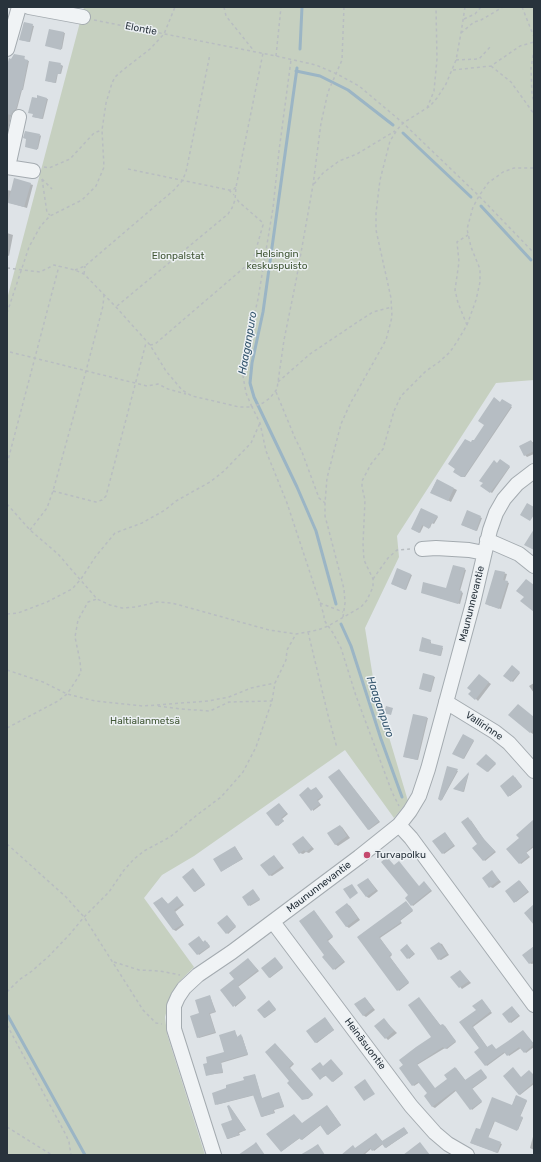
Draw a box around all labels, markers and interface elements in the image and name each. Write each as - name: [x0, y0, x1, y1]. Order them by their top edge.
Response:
- street label: Elontie: [124, 20, 158, 38]
- park label: Helsingin keskuspuisto: [246, 248, 308, 272]
- park label: Elonpalstat: [152, 250, 204, 262]
- water label: Haaganpuro: [236, 310, 260, 376]
- street label: Maununnevantie: [457, 565, 487, 643]
- water label: Haaganpuro: [363, 675, 397, 739]
- street label: Vallirinne: [463, 709, 505, 743]
- park label: Haltialanmetsä: [110, 715, 180, 727]
- place label: Turvapolku: [375, 849, 426, 861]
- marker: Turvapolku: [362, 850, 372, 860]
- street label: Maununnevantie: [284, 859, 354, 915]
- street label: Heinäsuontie: [342, 1016, 388, 1072]

